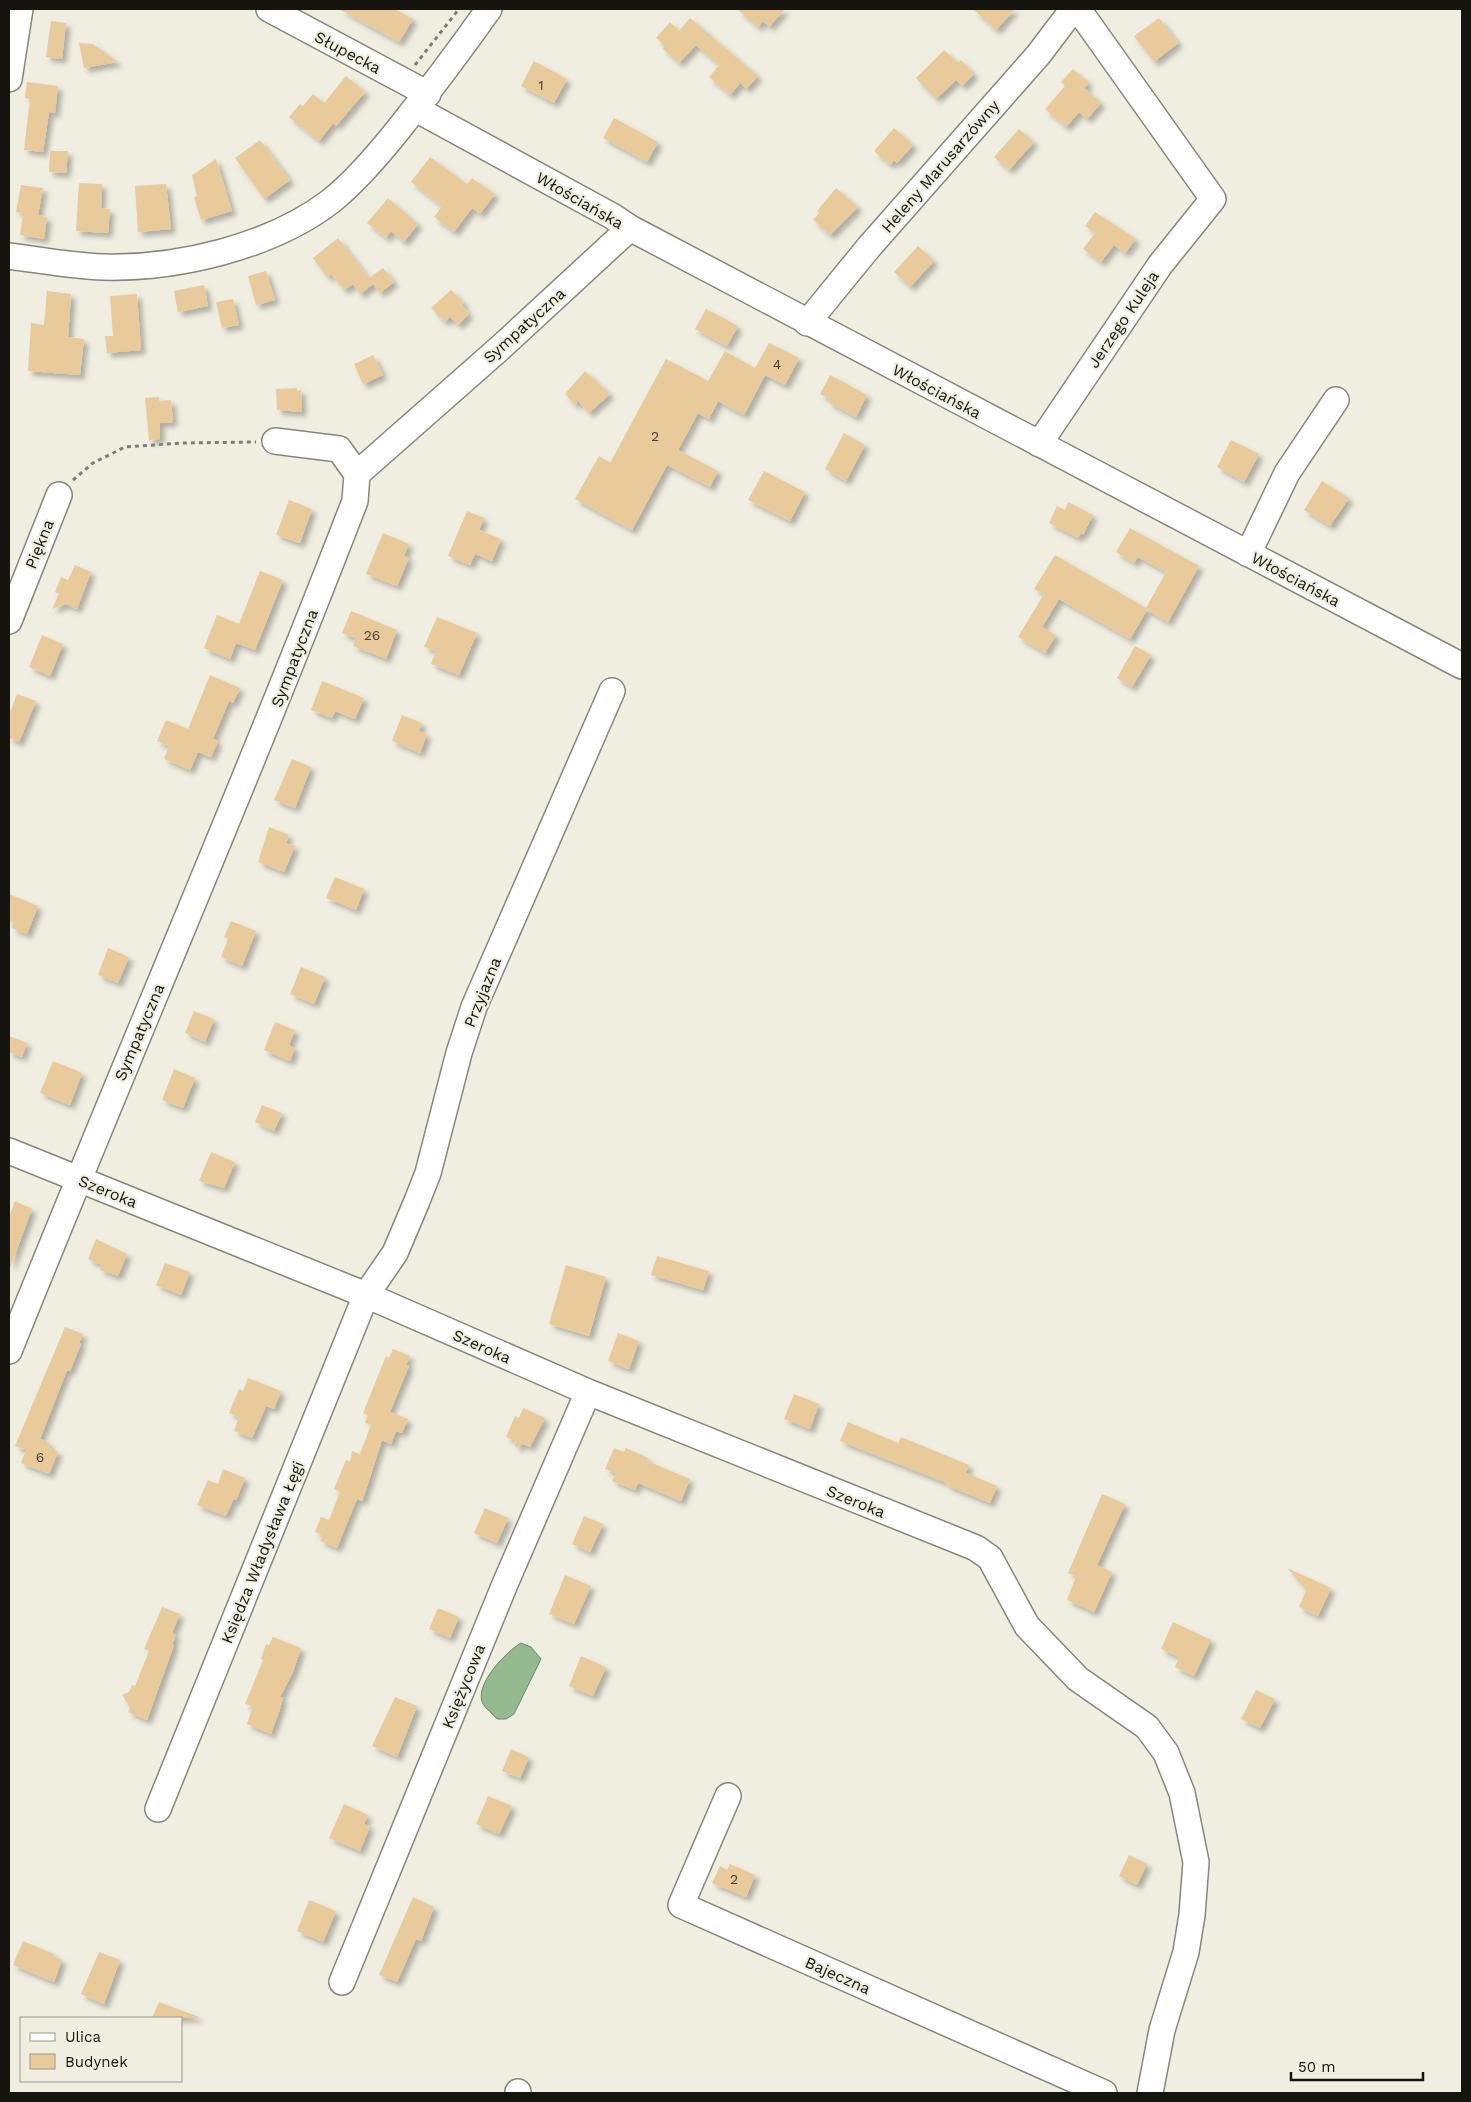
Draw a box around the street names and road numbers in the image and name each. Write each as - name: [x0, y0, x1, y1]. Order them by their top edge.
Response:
- street label: Słupecka: [311, 27, 384, 78]
- street label: Heleny Marusarzówny: [877, 95, 1004, 237]
- street label: Włościańska: [533, 168, 627, 233]
- street label: Jerzego Kuleja: [1084, 267, 1163, 372]
- street label: Sympatyczna: [480, 284, 569, 367]
- street label: Włościańska: [889, 360, 984, 423]
- street label: Piękna: [21, 517, 58, 572]
- street label: Włościańska: [1248, 548, 1343, 611]
- street label: Sympatyczna: [267, 606, 322, 710]
- street label: Przyjazna: [460, 954, 505, 1030]
- street label: Sympatyczna: [110, 981, 168, 1084]
- street label: Szeroka: [76, 1171, 140, 1212]
- street label: Szeroka: [450, 1325, 514, 1368]
- street label: Księdza Władysława Łęgi: [217, 1458, 308, 1646]
- street label: Szeroka: [824, 1481, 888, 1522]
- street label: Księżycowa: [438, 1641, 489, 1731]
- street label: Bajeczna: [802, 1953, 873, 1998]

